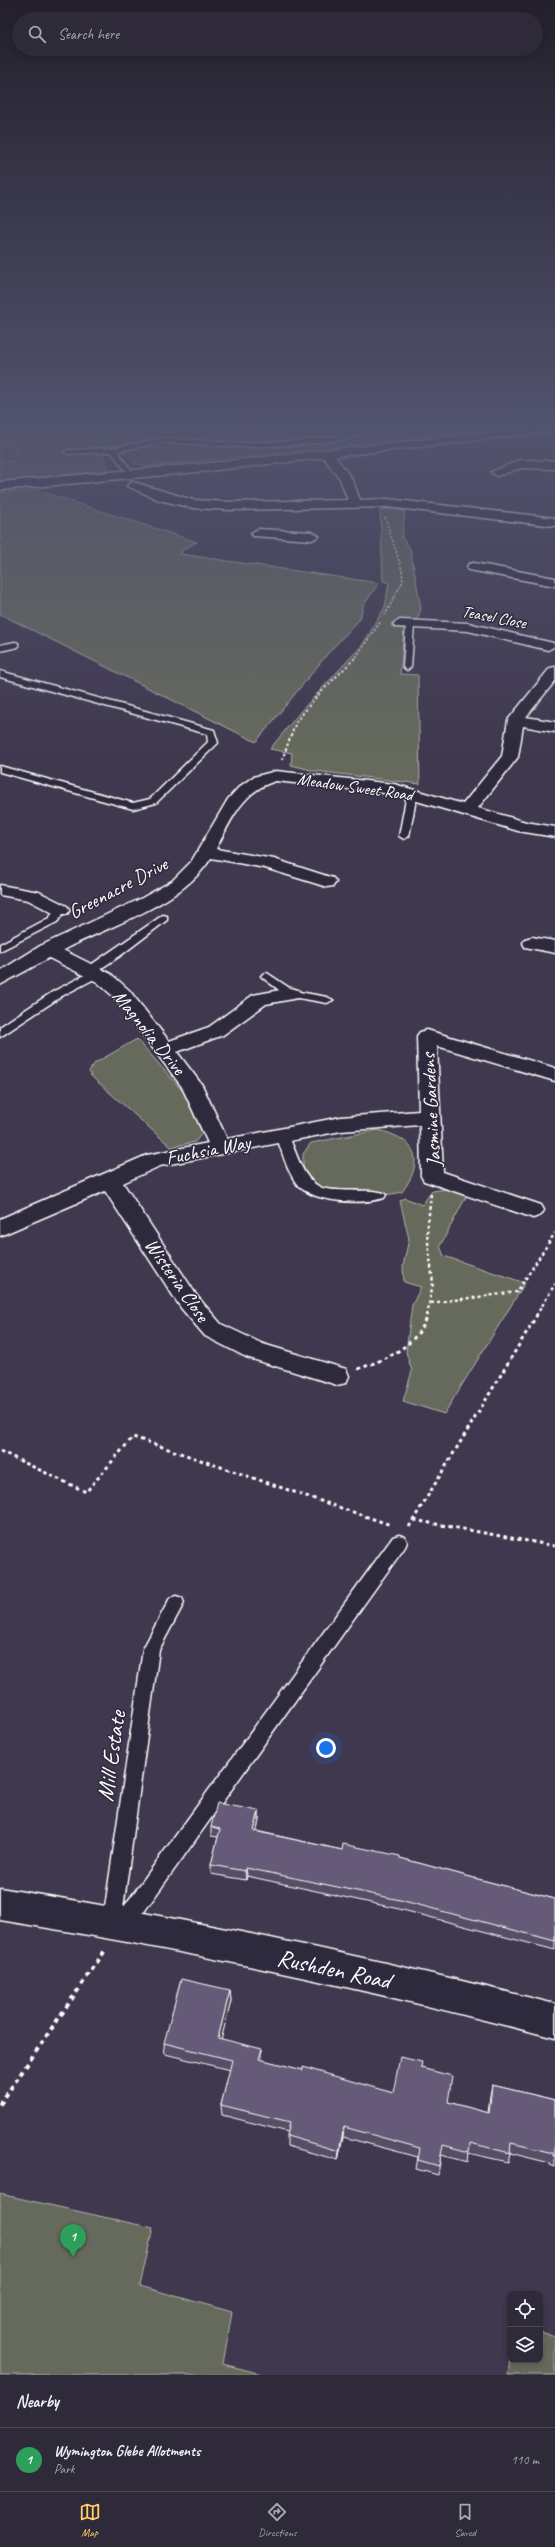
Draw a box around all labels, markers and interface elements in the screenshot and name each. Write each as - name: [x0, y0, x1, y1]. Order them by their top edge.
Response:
- search box: [12, 12, 543, 56]
- icon: search: [26, 23, 48, 45]
- text: Search here: [58, 25, 119, 44]
- street label: Teasel Close: [460, 600, 529, 634]
- street label: Meadow Sweet Road: [296, 768, 417, 806]
- street label: Greenacre Drive: [64, 851, 173, 925]
- street label: Magnolia Drive: [107, 984, 192, 1081]
- street label: Jasmine Gardens: [415, 1050, 447, 1168]
- street label: Fuchsia Way: [164, 1129, 255, 1170]
- street label: Wisteria Close: [139, 1233, 216, 1328]
- street label: Mill Estate: [90, 1707, 132, 1803]
- your location: [316, 1738, 336, 1758]
- street label: Rushden Road: [275, 1942, 397, 1996]
- pin: 1: [60, 2224, 86, 2257]
- map controls: [507, 2291, 543, 2363]
- button: locate: [507, 2291, 543, 2327]
- button: layers: [507, 2327, 543, 2363]
- text: Nearby: [16, 2391, 59, 2412]
- text: Wymington Glebe Allotments: [54, 2442, 200, 2461]
- text: 1: [26, 2452, 32, 2468]
- text: 110 m: [511, 2452, 539, 2468]
- text: Park: [54, 2461, 75, 2477]
- tab: Map: [79, 2501, 101, 2539]
- tab: Directions: [258, 2501, 297, 2539]
- tab: Saved: [454, 2501, 476, 2539]

